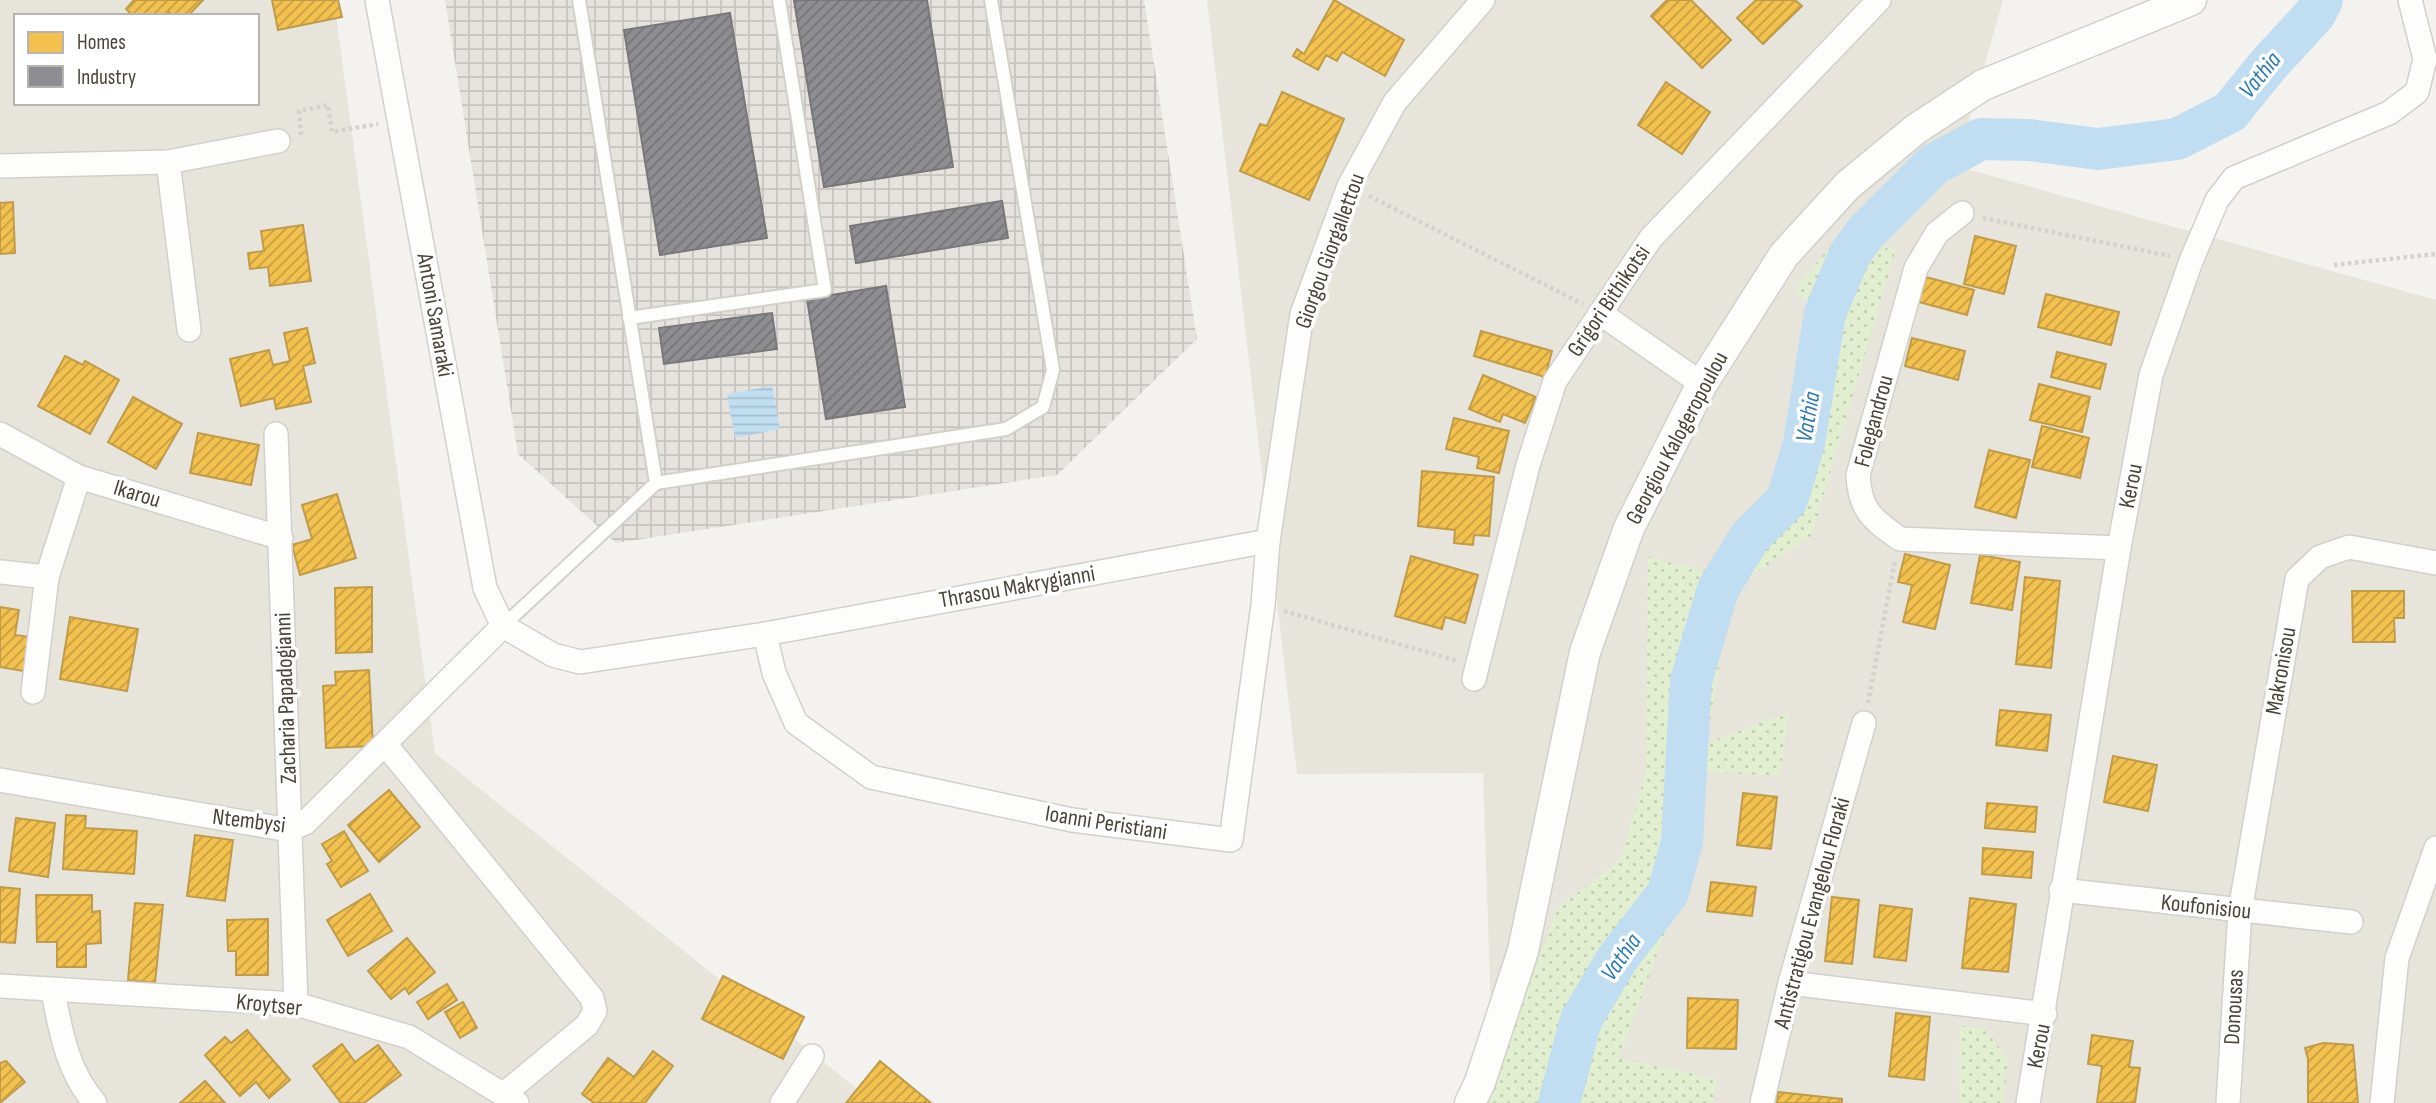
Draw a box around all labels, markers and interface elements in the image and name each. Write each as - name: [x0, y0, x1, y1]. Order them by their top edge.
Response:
- legend: [14, 14, 259, 105]
- text: Homes: [77, 30, 126, 55]
- water label: Vathia: [2233, 46, 2287, 104]
- text: Industry: [77, 65, 136, 90]
- street label: Giorgou Giorgallettou: [1289, 170, 1371, 332]
- street label: Grigori Bithikotsi: [1561, 240, 1657, 362]
- street label: Antoni Samaraki: [410, 250, 460, 379]
- street label: Georgiou Kalogeropoulou: [1620, 347, 1734, 529]
- street label: Folegandrou: [1848, 372, 1900, 470]
- water label: Vathia: [1789, 389, 1827, 445]
- street label: Kerou: [2113, 461, 2149, 511]
- street label: Ikarou: [110, 474, 164, 514]
- street label: Thrasou Makrygianni: [937, 560, 1097, 614]
- street label: Zacharia Papadogianni: [269, 612, 303, 784]
- street label: Makronisou: [2260, 625, 2302, 717]
- street label: Antistratigou Evangelou Floraki: [1767, 794, 1856, 1033]
- street label: Ioanni Peristiani: [1043, 800, 1169, 846]
- street label: Ntembysi: [211, 803, 287, 839]
- street label: Koufonisiou: [2159, 888, 2253, 926]
- water label: Vathia: [1595, 928, 1648, 986]
- street label: Donousas: [2218, 969, 2250, 1045]
- street label: Kroytser: [235, 988, 304, 1022]
- street label: Kerou: [2021, 1021, 2057, 1071]

